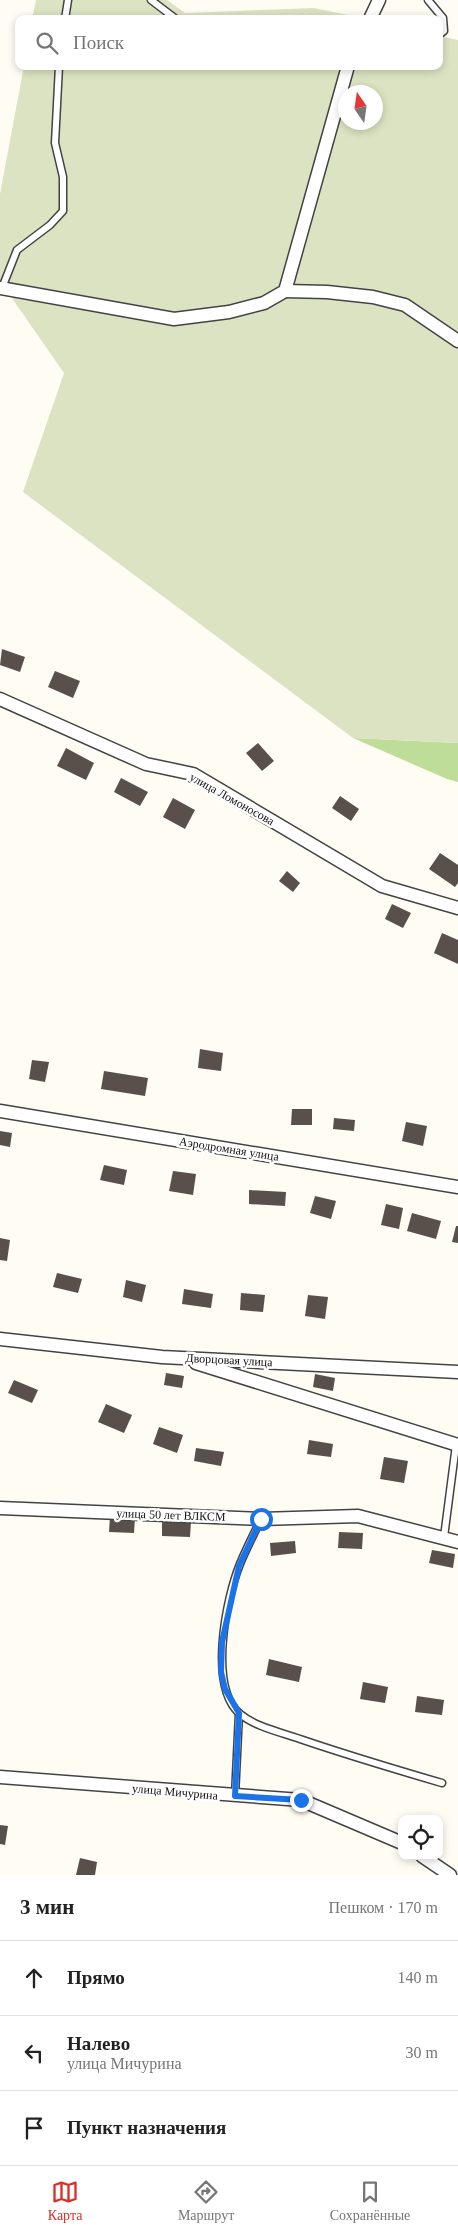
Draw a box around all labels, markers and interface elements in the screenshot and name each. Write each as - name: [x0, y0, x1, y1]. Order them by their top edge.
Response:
- search box: [15, 15, 443, 70]
- icon: search: [33, 29, 61, 57]
- text: Поиск: [73, 32, 124, 53]
- north arrow: [338, 85, 383, 130]
- street label: улица Ломоносова: [187, 770, 277, 828]
- street label: Аэродромная улица: [178, 1134, 281, 1164]
- street label: Дворцовая улица: [185, 1351, 274, 1369]
- street label: улица 50 лет ВЛКСМ: [116, 1506, 226, 1524]
- route start: [250, 1508, 273, 1531]
- street label: улица Мичурина: [132, 1781, 219, 1803]
- route end: [290, 1789, 313, 1812]
- map controls: [398, 1815, 443, 1860]
- button: locate: [398, 1815, 443, 1860]
- text: 3 мин: [20, 1895, 74, 1919]
- text: Пешком · 170 m: [328, 1899, 438, 1916]
- icon: ahead: [20, 1964, 48, 1992]
- text: Прямо: [67, 1967, 125, 1988]
- text: 140 m: [398, 1969, 438, 1986]
- text: Налево: [67, 2033, 130, 2054]
- icon: left: [20, 2039, 48, 2067]
- text: 30 m: [406, 2044, 438, 2061]
- text: улица Мичурина: [67, 2055, 182, 2072]
- icon: arrive: [20, 2114, 48, 2142]
- text: Пункт назначения: [67, 2117, 226, 2138]
- tab: Карта: [48, 2178, 82, 2224]
- tab: Маршрут: [178, 2178, 234, 2224]
- tab: Сохранённые: [330, 2178, 410, 2224]

